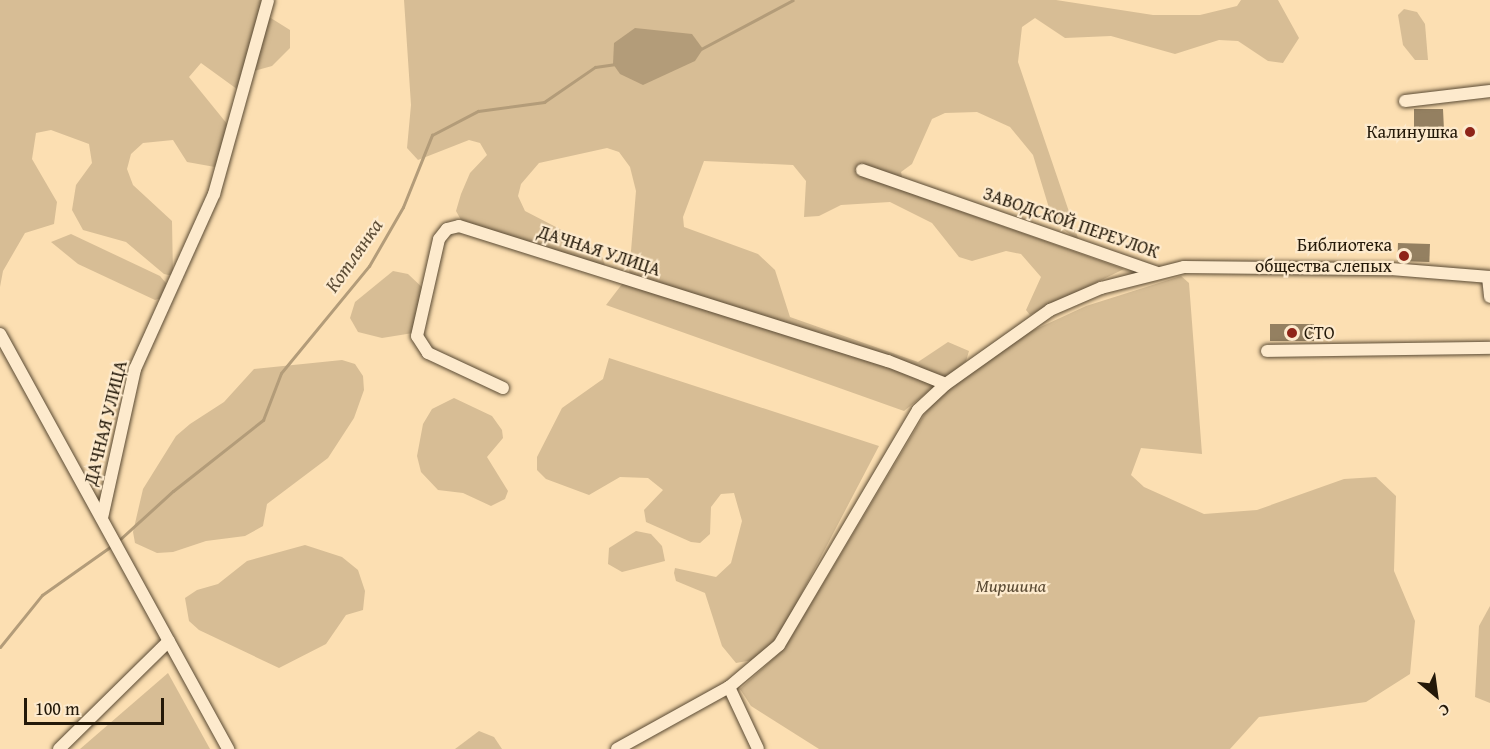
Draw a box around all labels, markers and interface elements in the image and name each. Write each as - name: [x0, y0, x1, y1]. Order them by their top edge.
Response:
- place label: Калинушка: [1367, 121, 1458, 143]
- marker: Калинушка: [1463, 125, 1477, 139]
- street label: ЗАВОДСКОЙ ПЕРЕУЛОК: [980, 183, 1162, 263]
- water label: Котлянка: [319, 214, 387, 296]
- street label: ДАЧНАЯ УЛИЦА: [535, 221, 663, 281]
- place label: Библиотека общества слепых: [1255, 235, 1392, 278]
- marker: Библиотека общества слепых: [1397, 249, 1411, 263]
- place label: СТО: [1304, 322, 1335, 344]
- marker: СТО: [1285, 326, 1299, 340]
- street label: ДАЧНАЯ УЛИЦА: [80, 358, 132, 488]
- park label: Миршина: [976, 575, 1046, 597]
- north arrow: [1406, 665, 1466, 725]
- scale bar: [27, 686, 166, 724]
- text: 100 m: [35, 695, 80, 722]
- text: С: [1435, 698, 1455, 723]

